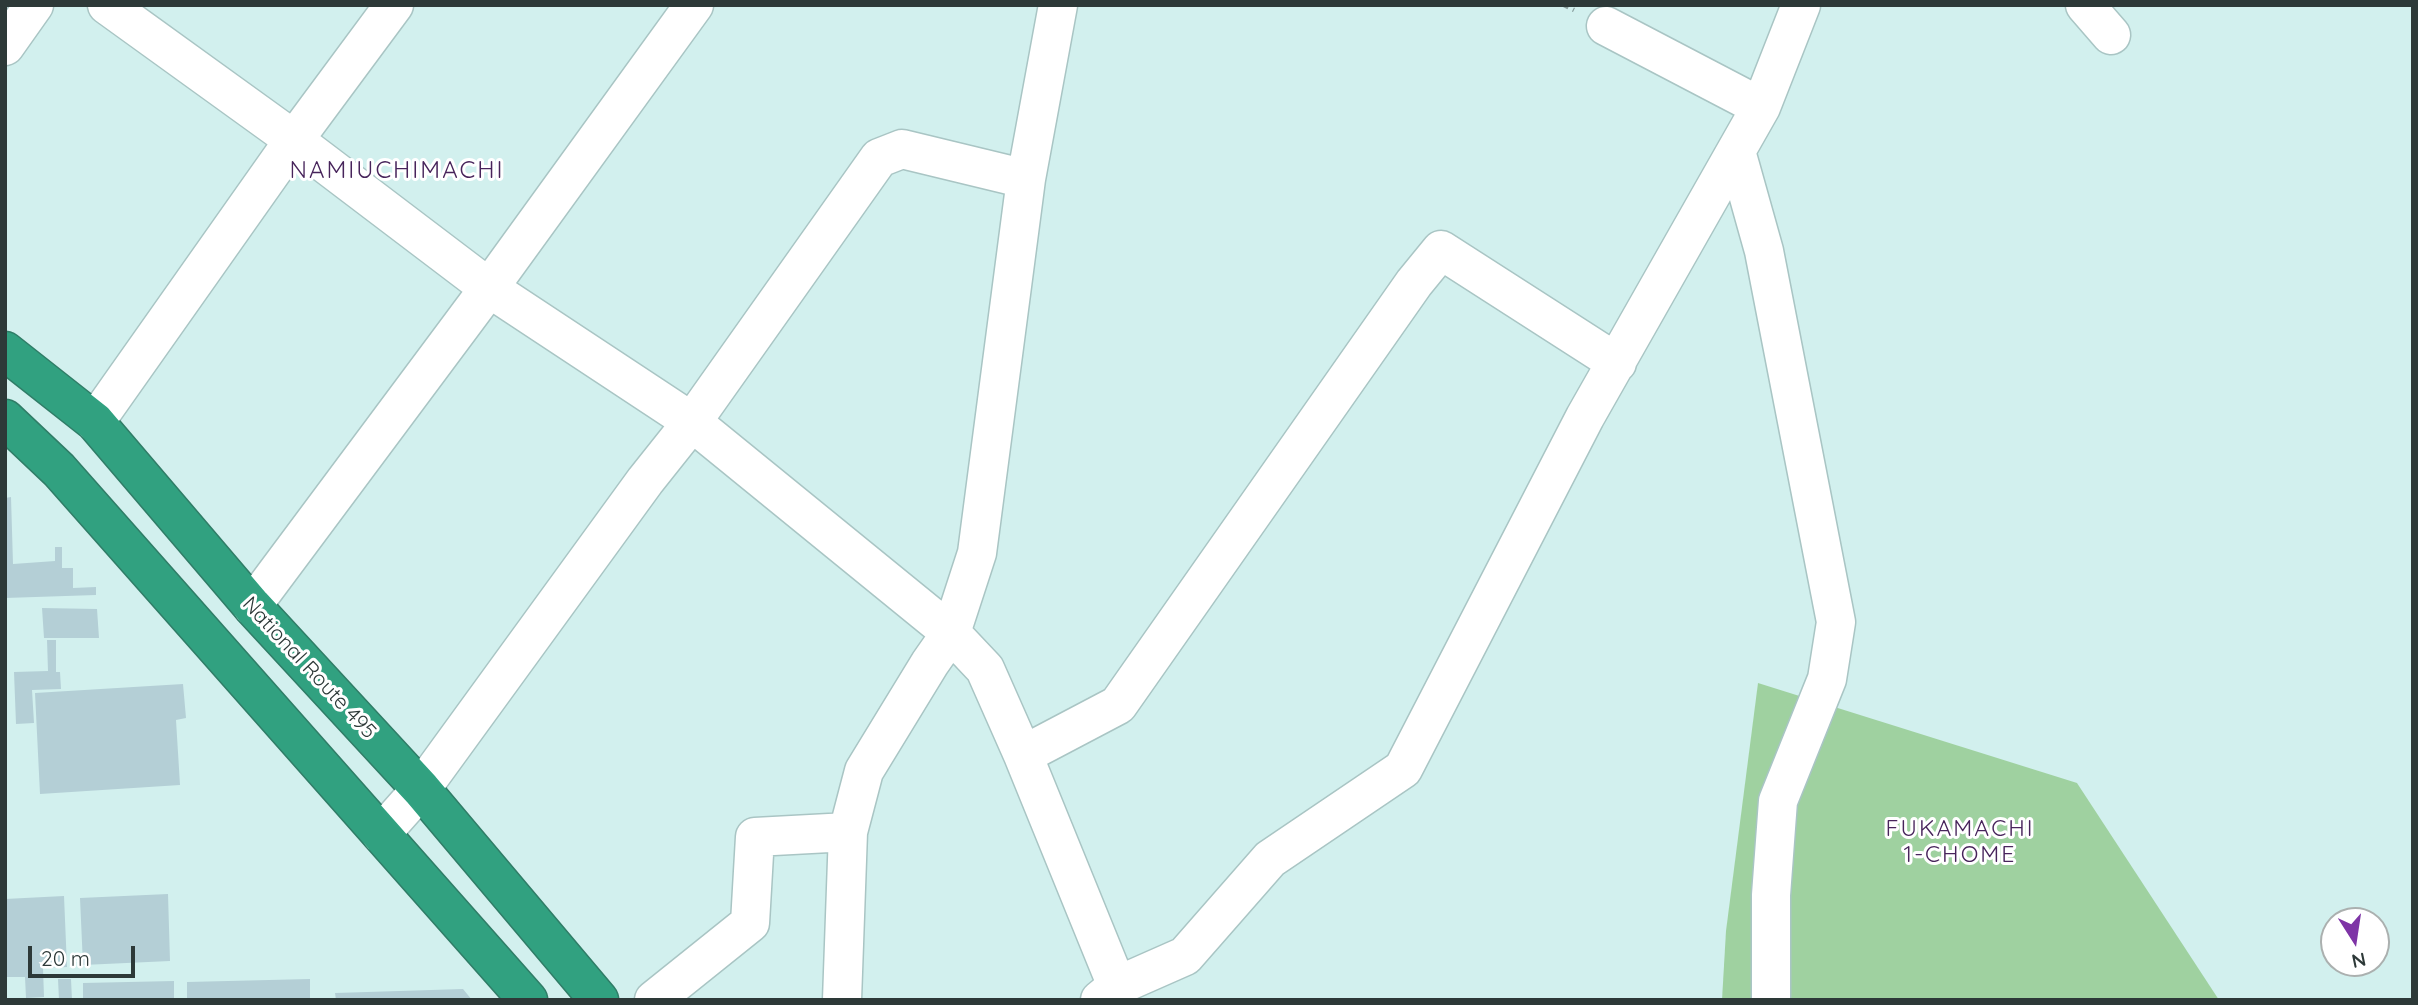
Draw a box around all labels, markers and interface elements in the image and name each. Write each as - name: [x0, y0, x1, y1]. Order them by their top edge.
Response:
- district label: NAMIUCHIMACHI: [291, 157, 503, 185]
- street label: National Route 495: [237, 592, 381, 744]
- district label: FUKAMACHI 1-CHOME: [1887, 815, 2033, 869]
- north arrow: [2320, 907, 2390, 977]
- scale bar: [32, 932, 138, 976]
- text: 20 m: [41, 945, 90, 971]
- text: N: [2350, 947, 2368, 974]

